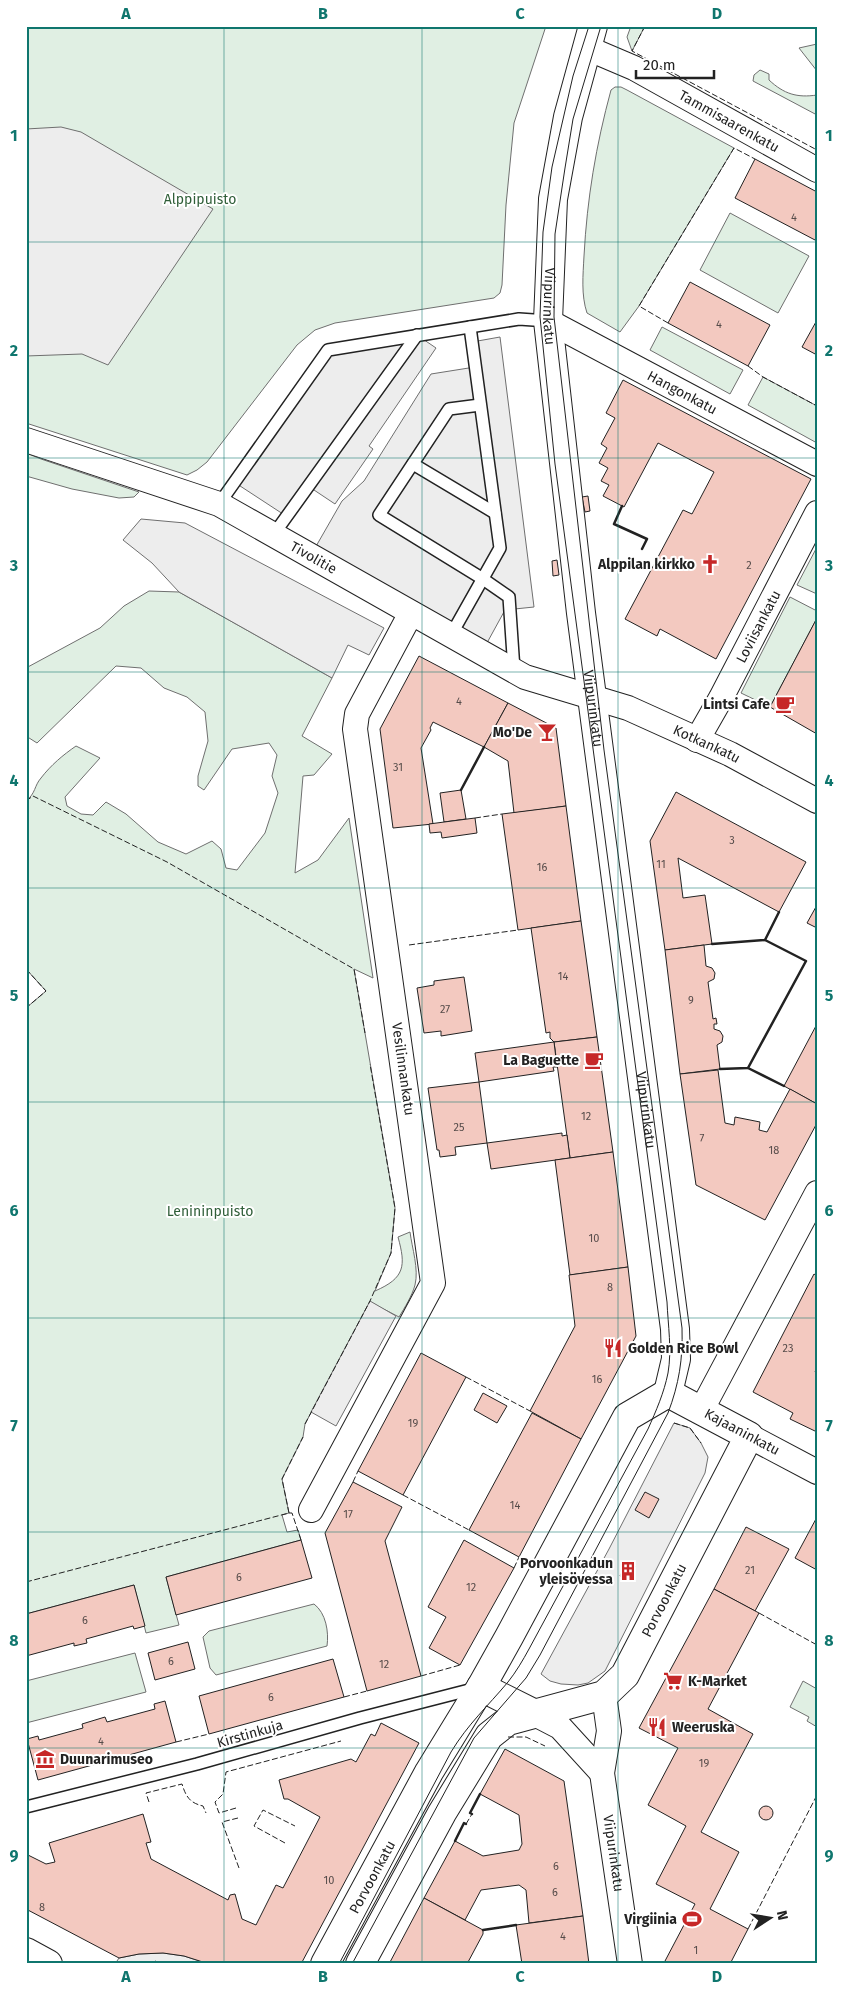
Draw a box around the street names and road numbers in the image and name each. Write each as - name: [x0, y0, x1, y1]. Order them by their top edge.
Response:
- street label: Tammisaarenkatu: [676, 86, 782, 156]
- street label: Viipurinkatu: [539, 267, 559, 346]
- street label: Hangonkatu: [644, 367, 720, 418]
- street label: Tivolitie: [287, 538, 340, 577]
- street label: Loviisankatu: [732, 587, 784, 666]
- street label: Viipurinkatu: [580, 669, 607, 748]
- street label: Kotkankatu: [671, 721, 743, 767]
- street label: Vesilinnankatu: [388, 1021, 418, 1117]
- street label: Viipurinkatu: [633, 1070, 660, 1150]
- street label: Kajaaninkatu: [701, 1405, 783, 1459]
- street label: Porvoonkatu: [638, 1561, 690, 1640]
- street label: Kirstinkuja: [215, 1716, 285, 1752]
- street label: Viipurinkatu: [600, 1814, 628, 1893]
- street label: Porvoonkatu: [345, 1837, 399, 1916]

